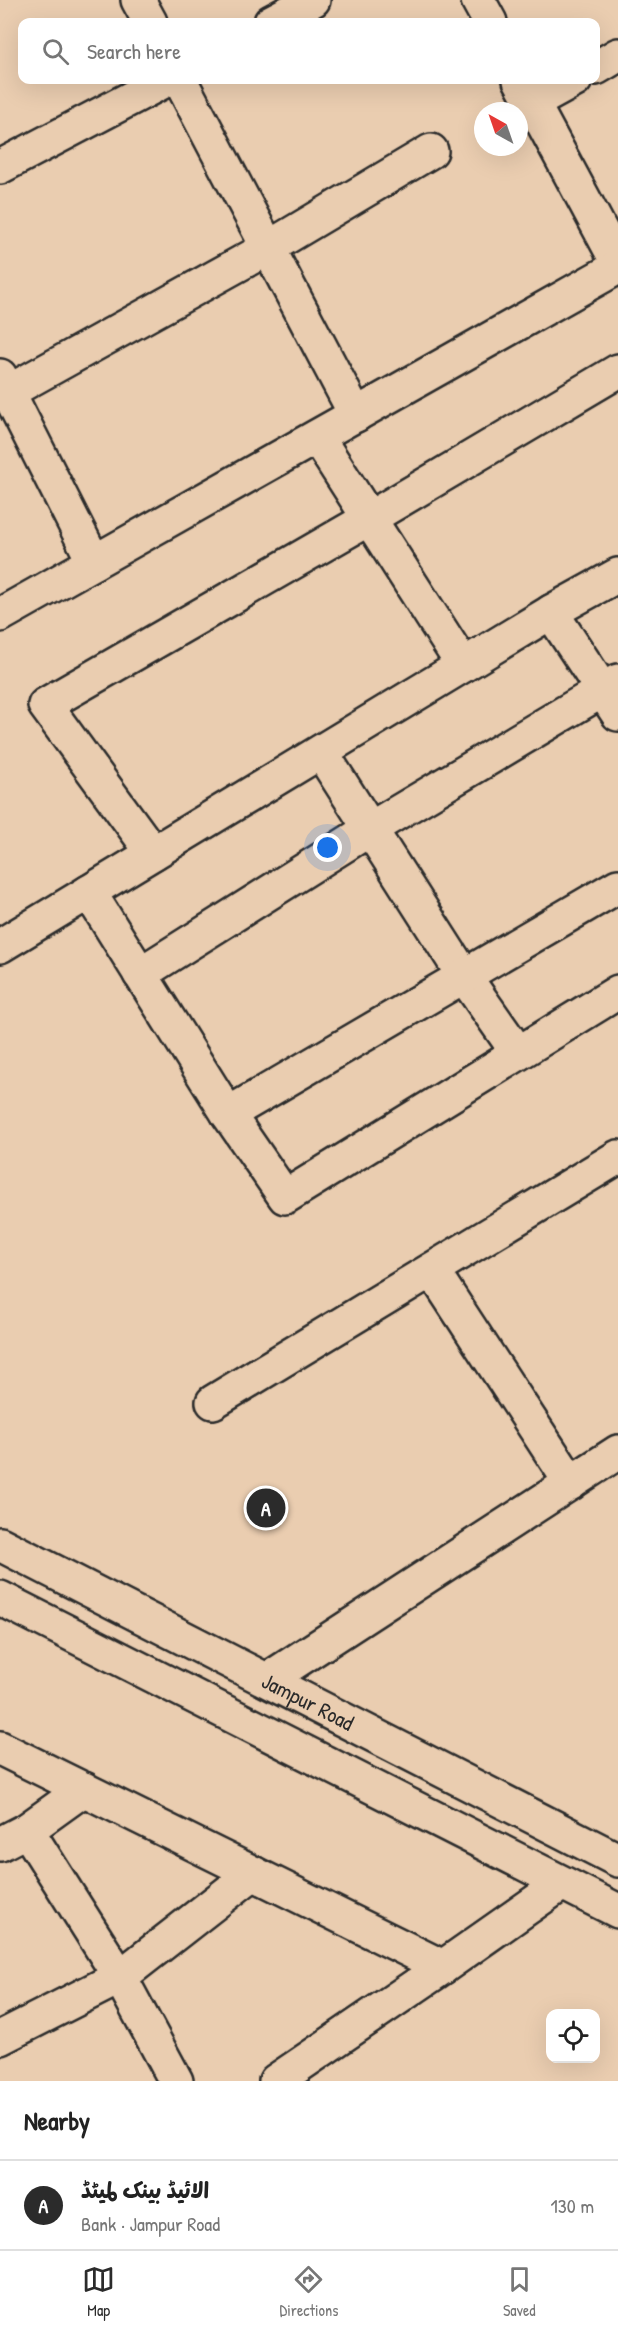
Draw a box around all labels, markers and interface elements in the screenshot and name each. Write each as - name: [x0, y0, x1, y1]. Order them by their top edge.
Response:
- search box: [18, 18, 600, 84]
- icon: search: [39, 35, 72, 68]
- text: Search here: [87, 36, 181, 66]
- north arrow: [474, 102, 528, 156]
- your location: [313, 833, 342, 862]
- pin: A: [246, 1486, 286, 1530]
- street label: Jampur Road: [257, 1665, 360, 1738]
- map controls: [546, 2009, 600, 2063]
- button: locate: [546, 2009, 600, 2063]
- text: Nearby: [24, 2103, 90, 2138]
- text: الائیڈ بینک لمیٹڈ: [81, 2175, 209, 2205]
- text: A: [39, 2192, 48, 2219]
- text: 130 m: [551, 2192, 594, 2219]
- text: Bank · Jampur Road: [81, 2210, 220, 2237]
- tab: Map: [82, 2263, 115, 2321]
- tab: Directions: [280, 2263, 338, 2321]
- tab: Saved: [503, 2263, 536, 2321]

